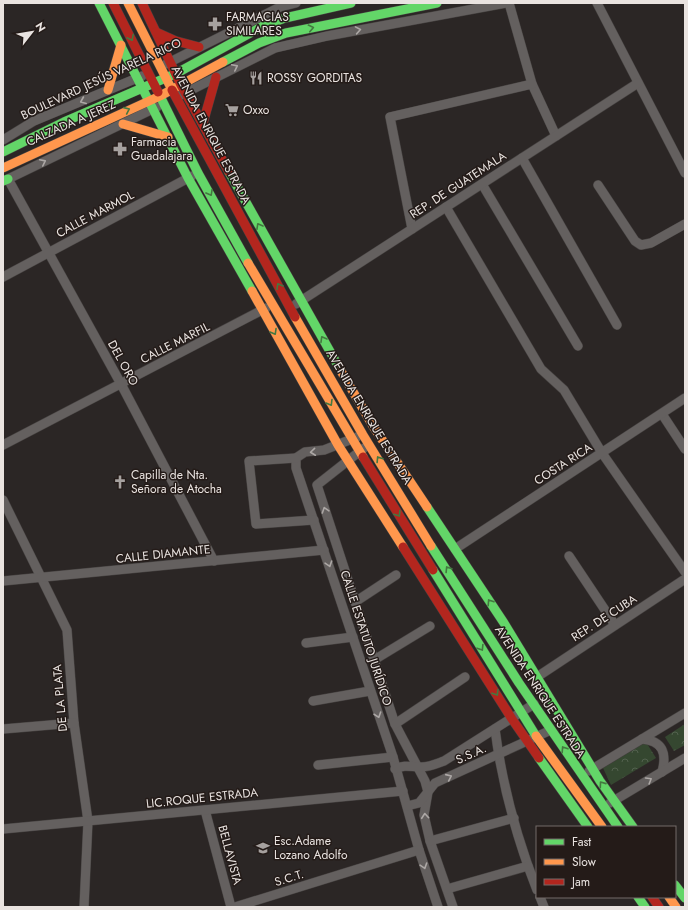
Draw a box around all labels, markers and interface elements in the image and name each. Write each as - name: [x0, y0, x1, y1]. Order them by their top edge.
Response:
- place label: FARMACIAS SIMILARES: [226, 8, 289, 40]
- north arrow: [12, 12, 52, 52]
- pharmacy icon: FARMACIAS SIMILARES: [207, 16, 223, 32]
- text: N: [31, 19, 50, 35]
- one-way arrow: [308, 24, 314, 32]
- one-way arrow: [355, 26, 362, 35]
- street label: BOULEVARD JESÚS VARELA RICO: [18, 34, 184, 124]
- one-way arrow: [126, 34, 134, 41]
- street label: AVENIDA ENRIQUE ESTRADA: [167, 62, 255, 208]
- one-way arrow: [231, 64, 238, 72]
- place label: ROSSY GORDITAS: [267, 69, 363, 87]
- restaurant icon: ROSSY GORDITAS: [248, 70, 264, 86]
- street label: CALZADA A JEREZ: [23, 95, 119, 151]
- one-way arrow: [80, 96, 87, 104]
- place label: Oxxo: [243, 101, 270, 119]
- supermarket icon: Oxxo: [224, 102, 240, 118]
- one-way arrow: [124, 107, 131, 115]
- place label: Farmacia Guadalajara: [131, 133, 192, 165]
- pharmacy icon: Farmacia Guadalajara: [112, 141, 128, 157]
- street label: REP. DE GUATEMALA: [406, 147, 510, 223]
- one-way arrow: [39, 159, 46, 167]
- street label: CALLE MARMOL: [53, 186, 138, 242]
- one-way arrow: [205, 189, 212, 196]
- one-way arrow: [256, 222, 263, 230]
- one-way arrow: [276, 283, 283, 290]
- street label: CALLE MARFIL: [137, 318, 213, 368]
- one-way arrow: [269, 328, 276, 335]
- one-way arrow: [320, 336, 327, 343]
- street label: DEL ORO: [103, 337, 143, 389]
- street label: AVENIDA ENRIQUE ESTRADA: [321, 346, 417, 488]
- one-way arrow: [326, 399, 333, 406]
- street label: COSTA RICA: [531, 438, 596, 489]
- one-way arrow: [310, 447, 316, 456]
- one-way arrow: [376, 456, 384, 463]
- place label: Capilla de Nta. Señora de Atocha: [131, 466, 222, 498]
- church icon: Capilla de Nta. Señora de Atocha: [112, 474, 128, 490]
- one-way arrow: [321, 507, 330, 514]
- one-way arrow: [393, 510, 401, 517]
- street label: CALLE DIAMANTE: [115, 540, 211, 568]
- one-way arrow: [325, 561, 333, 568]
- one-way arrow: [445, 567, 452, 574]
- street label: CALLE ESTATUTO JURÍDICO: [336, 568, 396, 708]
- street label: REP. DE CUBA: [568, 590, 640, 646]
- one-way arrow: [487, 599, 495, 606]
- street label: AVENIDA ENRIQUE ESTRADA: [490, 622, 590, 762]
- one-way arrow: [477, 644, 484, 651]
- street label: DE LA PLATA: [48, 664, 72, 732]
- one-way arrow: [491, 689, 499, 696]
- one-way arrow: [373, 711, 382, 718]
- street label: S.S.A.: [453, 739, 489, 769]
- one-way arrow: [561, 746, 569, 753]
- one-way arrow: [444, 774, 452, 782]
- one-way arrow: [645, 777, 652, 784]
- one-way arrow: [599, 781, 607, 788]
- street label: LIC.ROQUE ESTRADA: [145, 783, 259, 813]
- one-way arrow: [421, 813, 430, 820]
- street label: BELLAVISTA: [213, 823, 247, 887]
- legend: [536, 826, 676, 898]
- place label: Esc.Adame Lozano Adolfo: [274, 832, 348, 864]
- text: Fast: [572, 833, 591, 851]
- school or university icon: Esc.Adame Lozano Adolfo: [255, 840, 271, 856]
- text: Slow: [572, 853, 597, 871]
- one-way arrow: [419, 862, 428, 869]
- street label: S.C.T.: [272, 865, 306, 891]
- text: Jam: [570, 873, 590, 891]

